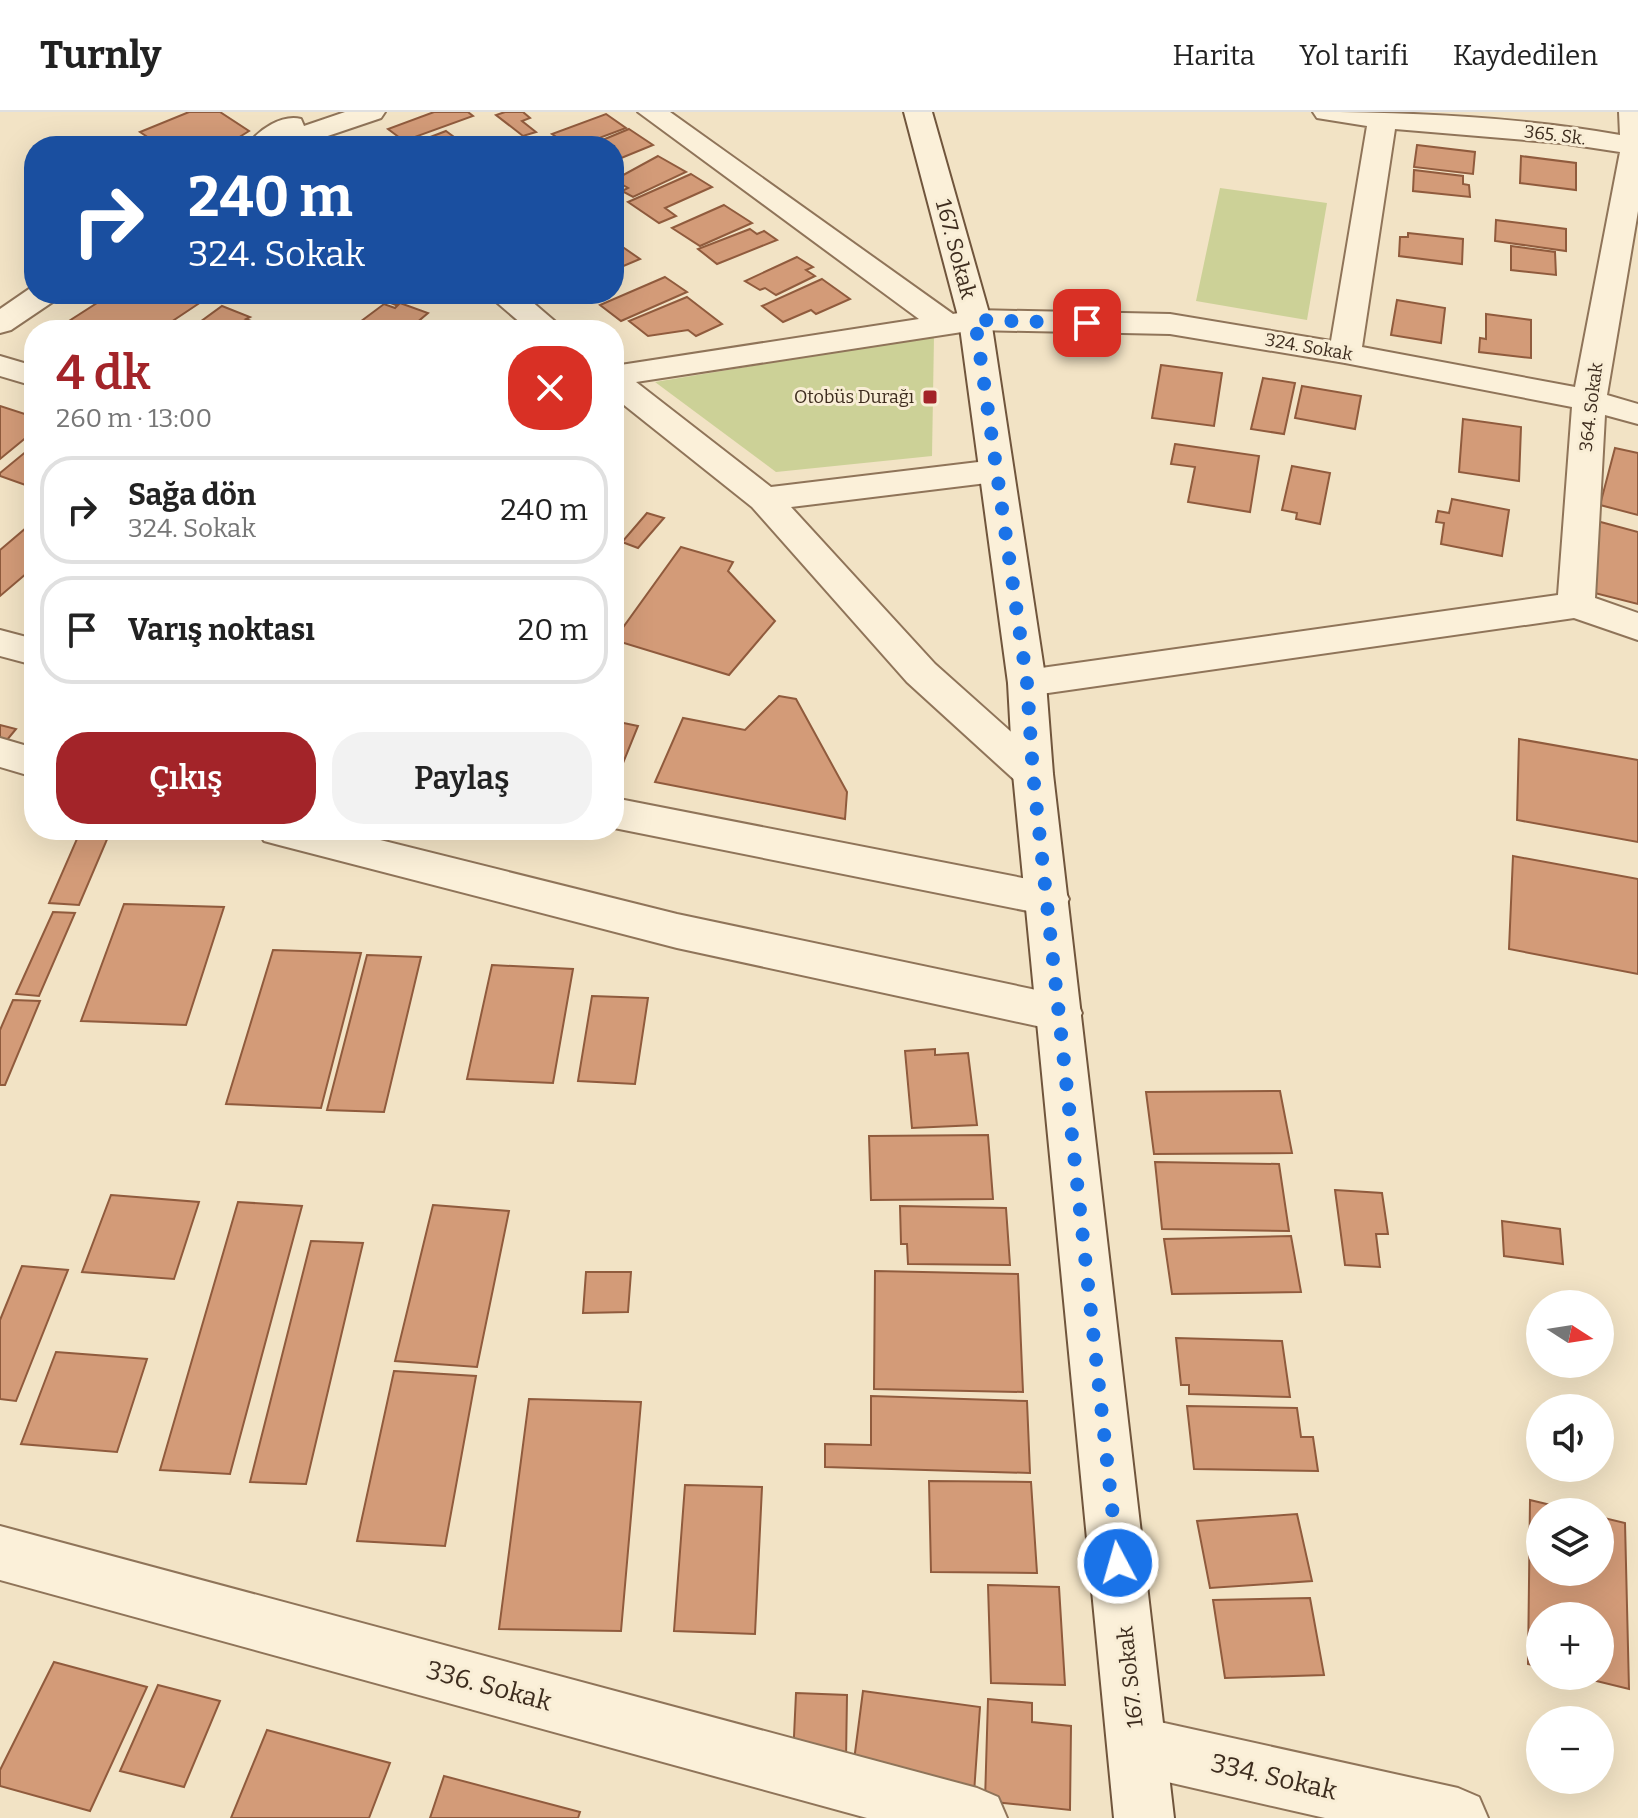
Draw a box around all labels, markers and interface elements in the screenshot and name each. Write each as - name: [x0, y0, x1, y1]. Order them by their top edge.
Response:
- text: Turnly: [40, 32, 161, 78]
- text: Harita: [1173, 39, 1255, 72]
- text: Yol tarifi: [1299, 39, 1409, 72]
- text: Kaydedilen: [1453, 39, 1598, 72]
- street label: 365. Sk.: [1523, 120, 1587, 150]
- text: 240 m: [188, 164, 353, 231]
- icon: right: [56, 168, 160, 272]
- street label: 167. Sokak: [930, 196, 982, 302]
- text: 324. Sokak: [188, 232, 365, 276]
- pin: [1053, 289, 1121, 357]
- icon: arrive: [1065, 301, 1109, 345]
- street label: 324. Sokak: [1263, 328, 1355, 366]
- text: 4 dk: [56, 344, 151, 402]
- button: close: [508, 346, 592, 430]
- street label: 364. Sokak: [1575, 360, 1607, 453]
- place label: Otobüs Durağı: [794, 386, 914, 408]
- marker: Otobüs Durağı: [921, 388, 939, 406]
- text: 260 m · 13:00: [56, 403, 212, 434]
- text: Sağa dön: [128, 477, 256, 513]
- icon: right: [60, 488, 104, 532]
- text: 240 m: [500, 492, 588, 528]
- text: 324. Sokak: [128, 513, 256, 544]
- icon: arrive: [60, 608, 104, 652]
- text: Varış noktası: [128, 612, 315, 648]
- text: 20 m: [518, 612, 588, 648]
- button: Çıkış: [56, 732, 316, 824]
- button: Paylaş: [332, 732, 592, 824]
- north arrow: [1526, 1290, 1614, 1378]
- map controls: [1526, 1290, 1614, 1794]
- button: sound: [1526, 1394, 1614, 1482]
- button: layers: [1526, 1498, 1614, 1586]
- position arrow: [1076, 1521, 1160, 1605]
- button: +: [1526, 1602, 1614, 1690]
- street label: 167. Sokak: [1111, 1625, 1149, 1729]
- street label: 336. Sokak: [423, 1654, 555, 1718]
- button: −: [1526, 1706, 1614, 1794]
- street label: 334. Sokak: [1208, 1747, 1340, 1807]

